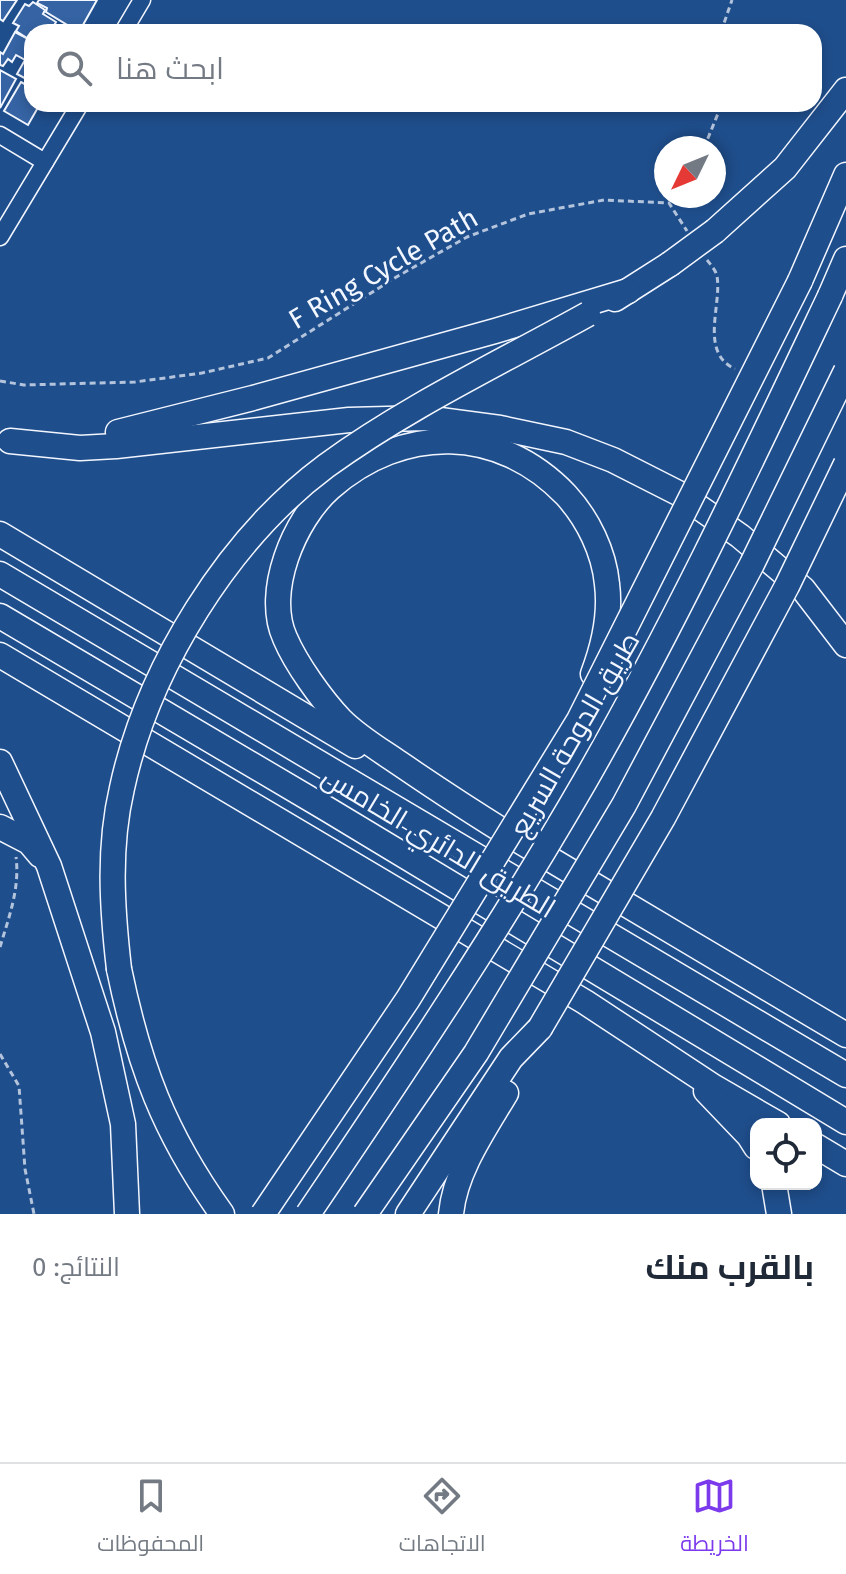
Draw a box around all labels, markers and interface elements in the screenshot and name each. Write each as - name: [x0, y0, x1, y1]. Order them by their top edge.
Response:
- search box: [24, 24, 822, 112]
- icon: search: [52, 46, 96, 90]
- text: ابحث هنا: [116, 51, 224, 87]
- north arrow: [654, 136, 726, 208]
- street label: F Ring Cycle Path: [283, 201, 484, 336]
- street label: طريق الدوحة السريع: [502, 626, 648, 843]
- street label: الطريق الدائري الخامس: [314, 760, 561, 929]
- map controls: [750, 1118, 822, 1190]
- button: locate: [750, 1118, 822, 1190]
- text: بالقرب منك: [646, 1247, 814, 1288]
- text: النتائج: 0: [32, 1252, 120, 1283]
- tab: المحفوظات: [97, 1474, 204, 1564]
- tab: الاتجاهات: [399, 1474, 486, 1564]
- tab: الخريطة: [680, 1474, 749, 1564]

